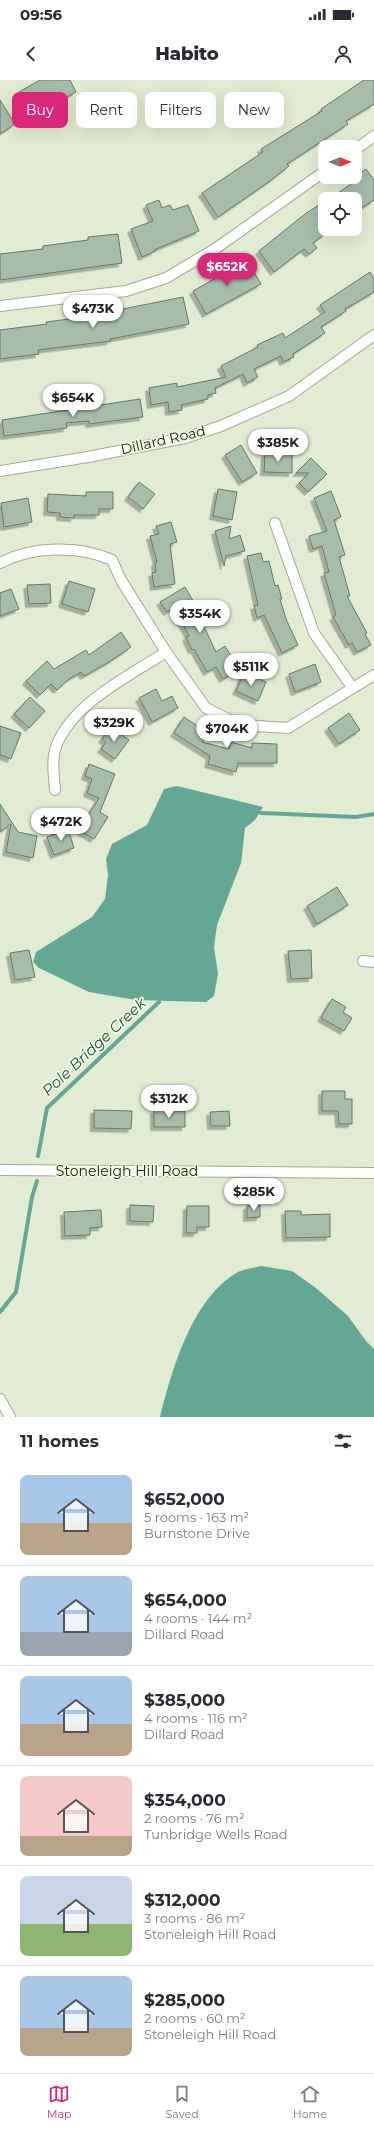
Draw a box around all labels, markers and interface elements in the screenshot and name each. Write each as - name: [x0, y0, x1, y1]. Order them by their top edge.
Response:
- text: 09:56: [20, 5, 62, 24]
- icon: back: [20, 43, 42, 65]
- text: Habito: [155, 43, 219, 65]
- icon: person: [332, 43, 354, 65]
- chip: Buy: [12, 92, 68, 128]
- chip: Rent: [76, 92, 137, 128]
- chip: Filters: [145, 92, 216, 128]
- chip: New: [224, 92, 284, 128]
- north arrow: [318, 140, 362, 184]
- map controls: [318, 140, 362, 236]
- button: locate: [318, 192, 362, 236]
- pin: $652K: [199, 253, 255, 287]
- text: $652K: [206, 258, 248, 274]
- pin: $473K: [65, 295, 121, 329]
- text: $473K: [72, 300, 114, 316]
- pin: $654K: [45, 384, 101, 418]
- text: $654K: [52, 389, 94, 405]
- street label: Dillard Road: [119, 422, 207, 458]
- pin: $385K: [250, 429, 306, 463]
- text: $385K: [257, 434, 299, 450]
- pin: $354K: [172, 600, 228, 634]
- text: $354K: [179, 605, 221, 621]
- pin: $511K: [223, 653, 279, 687]
- text: $511K: [233, 658, 269, 674]
- pin: $329K: [86, 709, 142, 743]
- text: $329K: [93, 714, 135, 730]
- pin: $704K: [199, 715, 255, 749]
- text: $704K: [205, 720, 249, 736]
- pin: $472K: [33, 808, 89, 842]
- text: $472K: [40, 813, 82, 829]
- water label: Pole Bridge Creek: [38, 993, 150, 1100]
- pin: $312K: [141, 1085, 197, 1119]
- text: $312K: [150, 1090, 188, 1106]
- street label: Stoneleigh Hill Road: [56, 1162, 198, 1180]
- pin: $285K: [226, 1178, 282, 1212]
- text: $285K: [233, 1183, 275, 1199]
- icon: filters: [332, 1430, 354, 1452]
- text: 11 homes: [20, 1431, 99, 1451]
- text: $652,000: [144, 1489, 225, 1509]
- icon: home: [52, 1491, 100, 1539]
- text: 5 rooms · 163 m²: [144, 1509, 249, 1525]
- text: Burnstone Drive: [144, 1525, 250, 1541]
- text: $654,000: [144, 1590, 227, 1610]
- icon: home: [52, 1592, 100, 1640]
- text: 4 rooms · 144 m²: [144, 1610, 252, 1626]
- text: Dillard Road: [144, 1626, 224, 1642]
- text: $385,000: [144, 1690, 225, 1710]
- icon: home: [52, 1692, 100, 1740]
- text: 4 rooms · 116 m²: [144, 1710, 248, 1726]
- text: Dillard Road: [144, 1726, 224, 1742]
- text: $354,000: [144, 1790, 226, 1810]
- icon: home: [52, 1792, 100, 1840]
- text: 2 rooms · 76 m²: [144, 1810, 244, 1826]
- text: Tunbridge Wells Road: [144, 1826, 288, 1842]
- text: $312,000: [144, 1890, 221, 1910]
- icon: home: [52, 1892, 100, 1940]
- text: 3 rooms · 86 m²: [144, 1910, 245, 1926]
- text: Stoneleigh Hill Road: [144, 1926, 276, 1942]
- text: $285,000: [144, 1990, 225, 2010]
- icon: home: [52, 1992, 100, 2040]
- text: 2 rooms · 60 m²: [144, 2010, 246, 2026]
- text: Stoneleigh Hill Road: [144, 2026, 276, 2042]
- tab: Map: [47, 2083, 72, 2121]
- tab: Saved: [166, 2083, 199, 2121]
- tab: Home: [293, 2083, 327, 2121]

